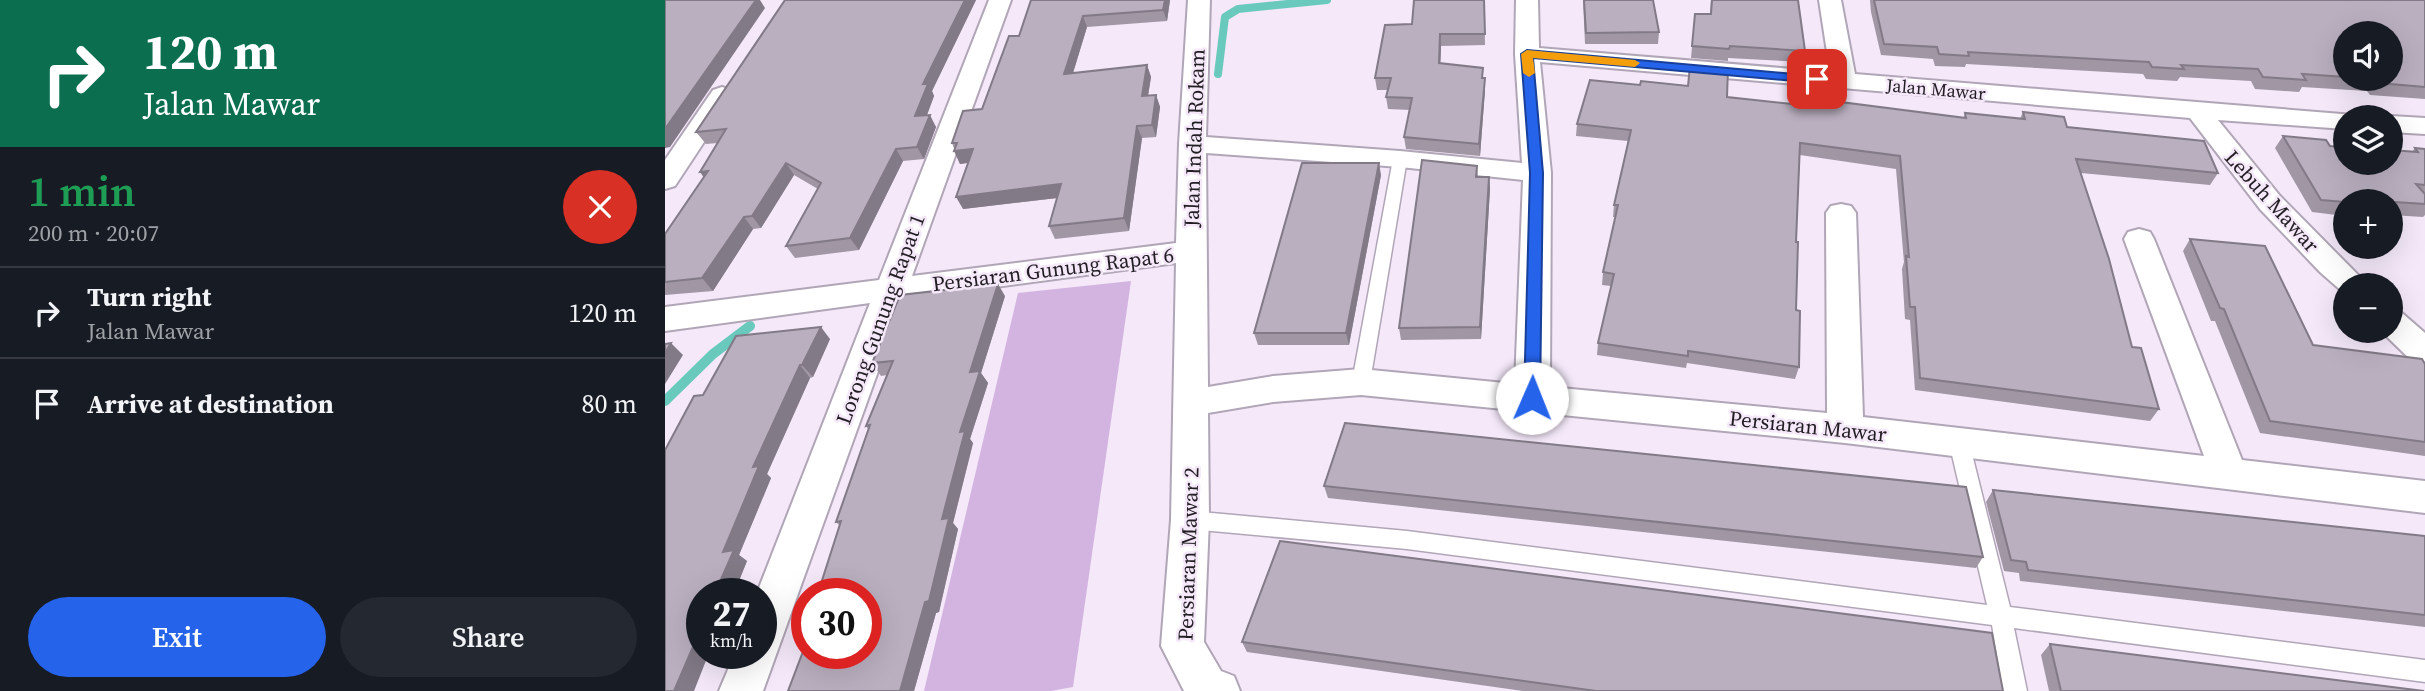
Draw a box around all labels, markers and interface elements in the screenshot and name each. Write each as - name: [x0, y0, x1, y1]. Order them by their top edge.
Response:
- text: 120 m: [143, 18, 278, 85]
- map controls: [2333, 21, 2403, 343]
- button: sound: [2333, 21, 2403, 91]
- icon: right: [28, 28, 119, 119]
- street label: Jalan Indah Rokam: [1176, 48, 1212, 229]
- pin: [1787, 49, 1847, 109]
- icon: arrive: [1798, 60, 1836, 98]
- street label: Jalan Mawar: [1884, 72, 1987, 106]
- text: Jalan Mawar: [143, 82, 320, 126]
- button: layers: [2333, 105, 2403, 175]
- street label: Lebuh Mawar: [2218, 143, 2326, 259]
- text: 1 min: [28, 162, 136, 220]
- button: close: [563, 170, 637, 244]
- button: +: [2333, 189, 2403, 259]
- street label: Lorong Gunung Rapat 1: [828, 210, 932, 428]
- text: 200 m · 20:07: [28, 217, 159, 249]
- street label: Persiaran Gunung Rapat 6: [931, 240, 1175, 298]
- button: −: [2333, 273, 2403, 343]
- text: Turn right: [87, 279, 211, 315]
- icon: right: [28, 294, 66, 332]
- text: 120 m: [569, 295, 637, 331]
- text: Jalan Mawar: [87, 315, 214, 347]
- position arrow: [1495, 361, 1569, 435]
- icon: arrive: [28, 385, 66, 423]
- text: Arrive at destination: [87, 386, 334, 422]
- text: 80 m: [582, 386, 637, 422]
- street label: Persiaran Mawar: [1728, 403, 1888, 449]
- street label: Persiaran Mawar 2: [1170, 467, 1206, 641]
- speed limit sign: 30: [791, 578, 882, 669]
- text: 27: [713, 590, 750, 638]
- button: Exit: [28, 597, 326, 677]
- button: Share: [340, 597, 637, 677]
- text: km/h: [710, 628, 753, 653]

